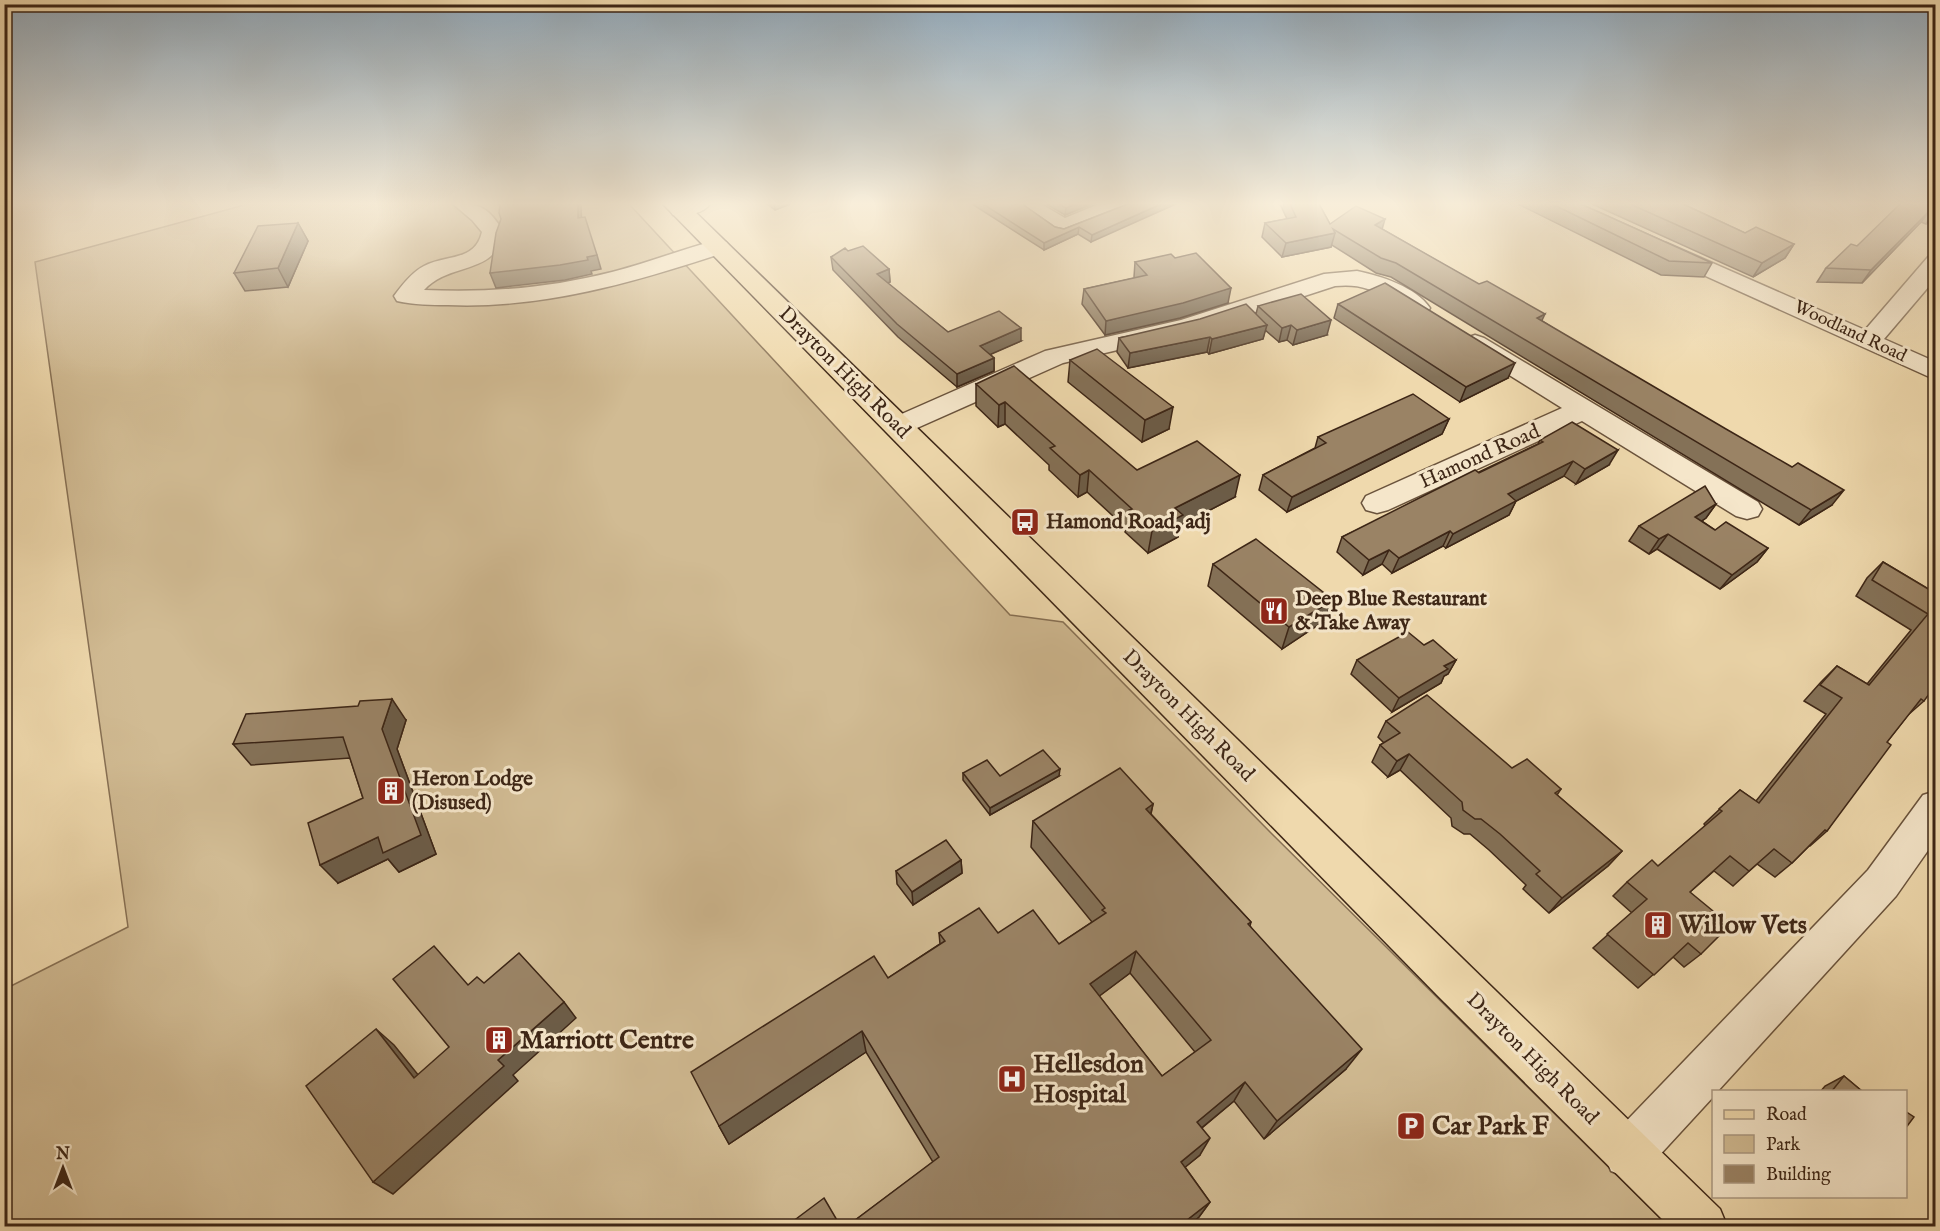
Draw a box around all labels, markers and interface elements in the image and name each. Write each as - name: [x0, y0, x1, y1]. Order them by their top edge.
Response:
- street label: Woodland Road: [1790, 296, 1910, 368]
- street label: Drayton High Road: [772, 301, 916, 445]
- street label: Hamond Road: [1416, 418, 1545, 496]
- bus stop icon: Hamond Road, adj: [1009, 506, 1041, 538]
- place label: Hamond Road, adj: [1046, 509, 1211, 536]
- place label: Deep Blue Restaurant & Take Away: [1295, 586, 1488, 637]
- restaurant icon: Deep Blue Restaurant & Take Away: [1258, 595, 1290, 627]
- street label: Drayton High Road: [1116, 644, 1260, 788]
- place label: Heron Lodge (Disused): [412, 766, 533, 817]
- building icon: Heron Lodge (Disused): [375, 775, 407, 807]
- building icon: Willow Vets: [1642, 909, 1674, 941]
- place label: Willow Vets: [1678, 909, 1807, 942]
- street label: Drayton High Road: [1460, 987, 1604, 1131]
- building icon: Marriott Centre: [483, 1024, 515, 1056]
- place label: Marriott Centre: [520, 1024, 694, 1057]
- place label: Hellesdon Hospital: [1033, 1048, 1144, 1111]
- hospital icon: Hellesdon Hospital: [996, 1063, 1028, 1095]
- legend: [1712, 1090, 1907, 1198]
- text: Road: [1766, 1104, 1807, 1127]
- parking icon: Car Park F: [1395, 1110, 1427, 1142]
- place label: Car Park F: [1432, 1110, 1549, 1143]
- text: Park: [1766, 1134, 1801, 1157]
- north arrow: [33, 1138, 93, 1198]
- text: N: [55, 1145, 70, 1165]
- text: Building: [1766, 1164, 1831, 1187]

